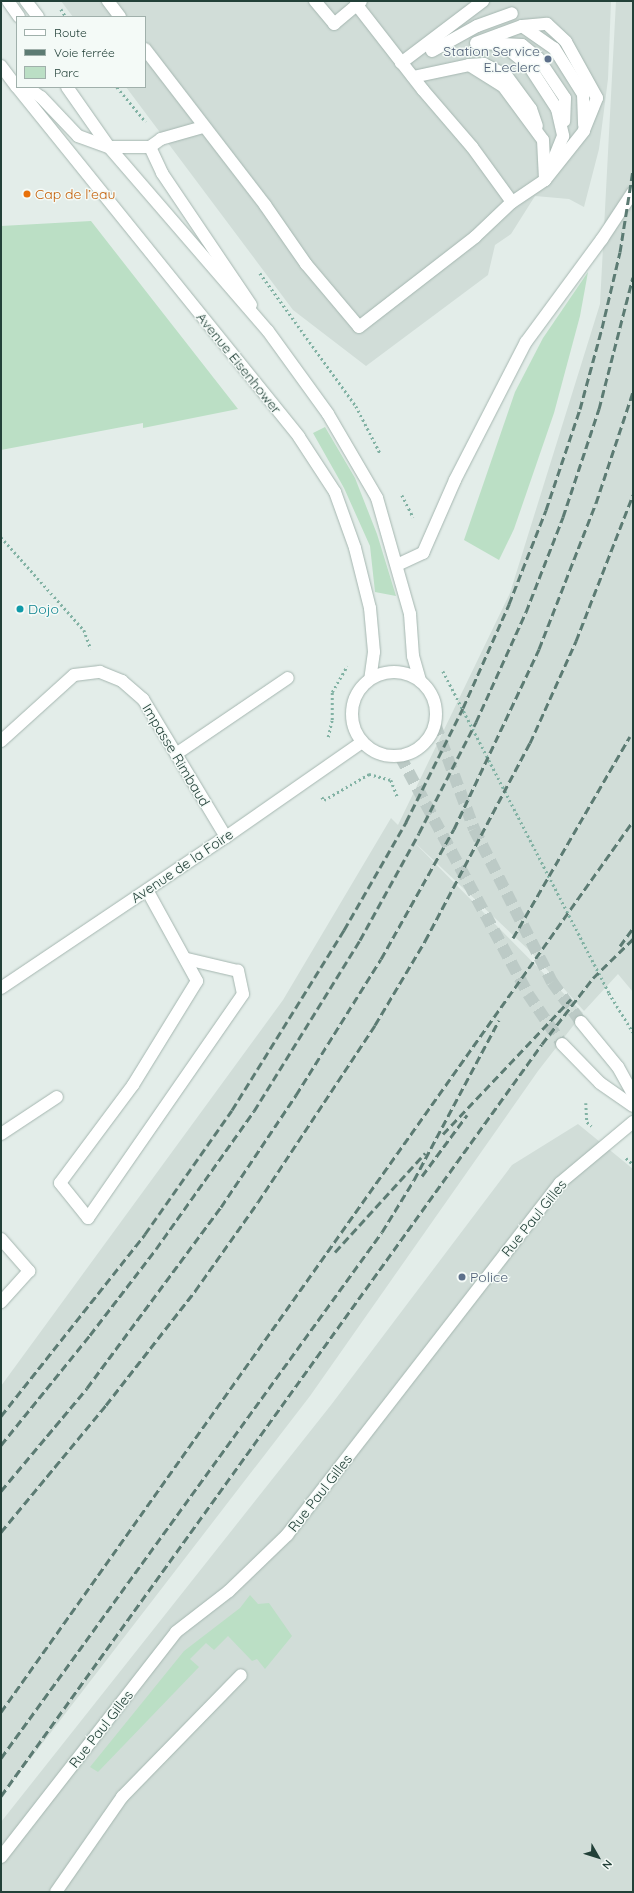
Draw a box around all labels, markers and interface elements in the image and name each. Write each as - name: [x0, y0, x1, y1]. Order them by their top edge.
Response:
- legend: [16, 16, 146, 88]
- text: Route: [54, 25, 87, 40]
- place label: Station Service E.Leclerc: [443, 43, 540, 76]
- text: Voie ferrée: [54, 45, 115, 60]
- marker: Station Service E.Leclerc: [543, 54, 553, 64]
- text: Parc: [54, 65, 79, 80]
- place label: Cap de l’eau: [35, 186, 115, 202]
- marker: Cap de l’eau: [22, 189, 32, 199]
- street label: Avenue Eisenhower: [193, 309, 285, 417]
- place label: Dojo: [28, 601, 59, 617]
- marker: Dojo: [15, 604, 25, 614]
- street label: Impasse Rimbaud: [139, 701, 213, 809]
- street label: Avenue de la Foire: [128, 826, 236, 906]
- street label: Rue Paul Gilles: [498, 1176, 570, 1260]
- place label: Police: [470, 1269, 508, 1285]
- marker: Police: [457, 1272, 467, 1282]
- street label: Rue Paul Gilles: [284, 1451, 356, 1535]
- street label: Rue Paul Gilles: [65, 1687, 137, 1771]
- north arrow: [578, 1837, 618, 1877]
- text: N: [599, 1857, 615, 1872]

